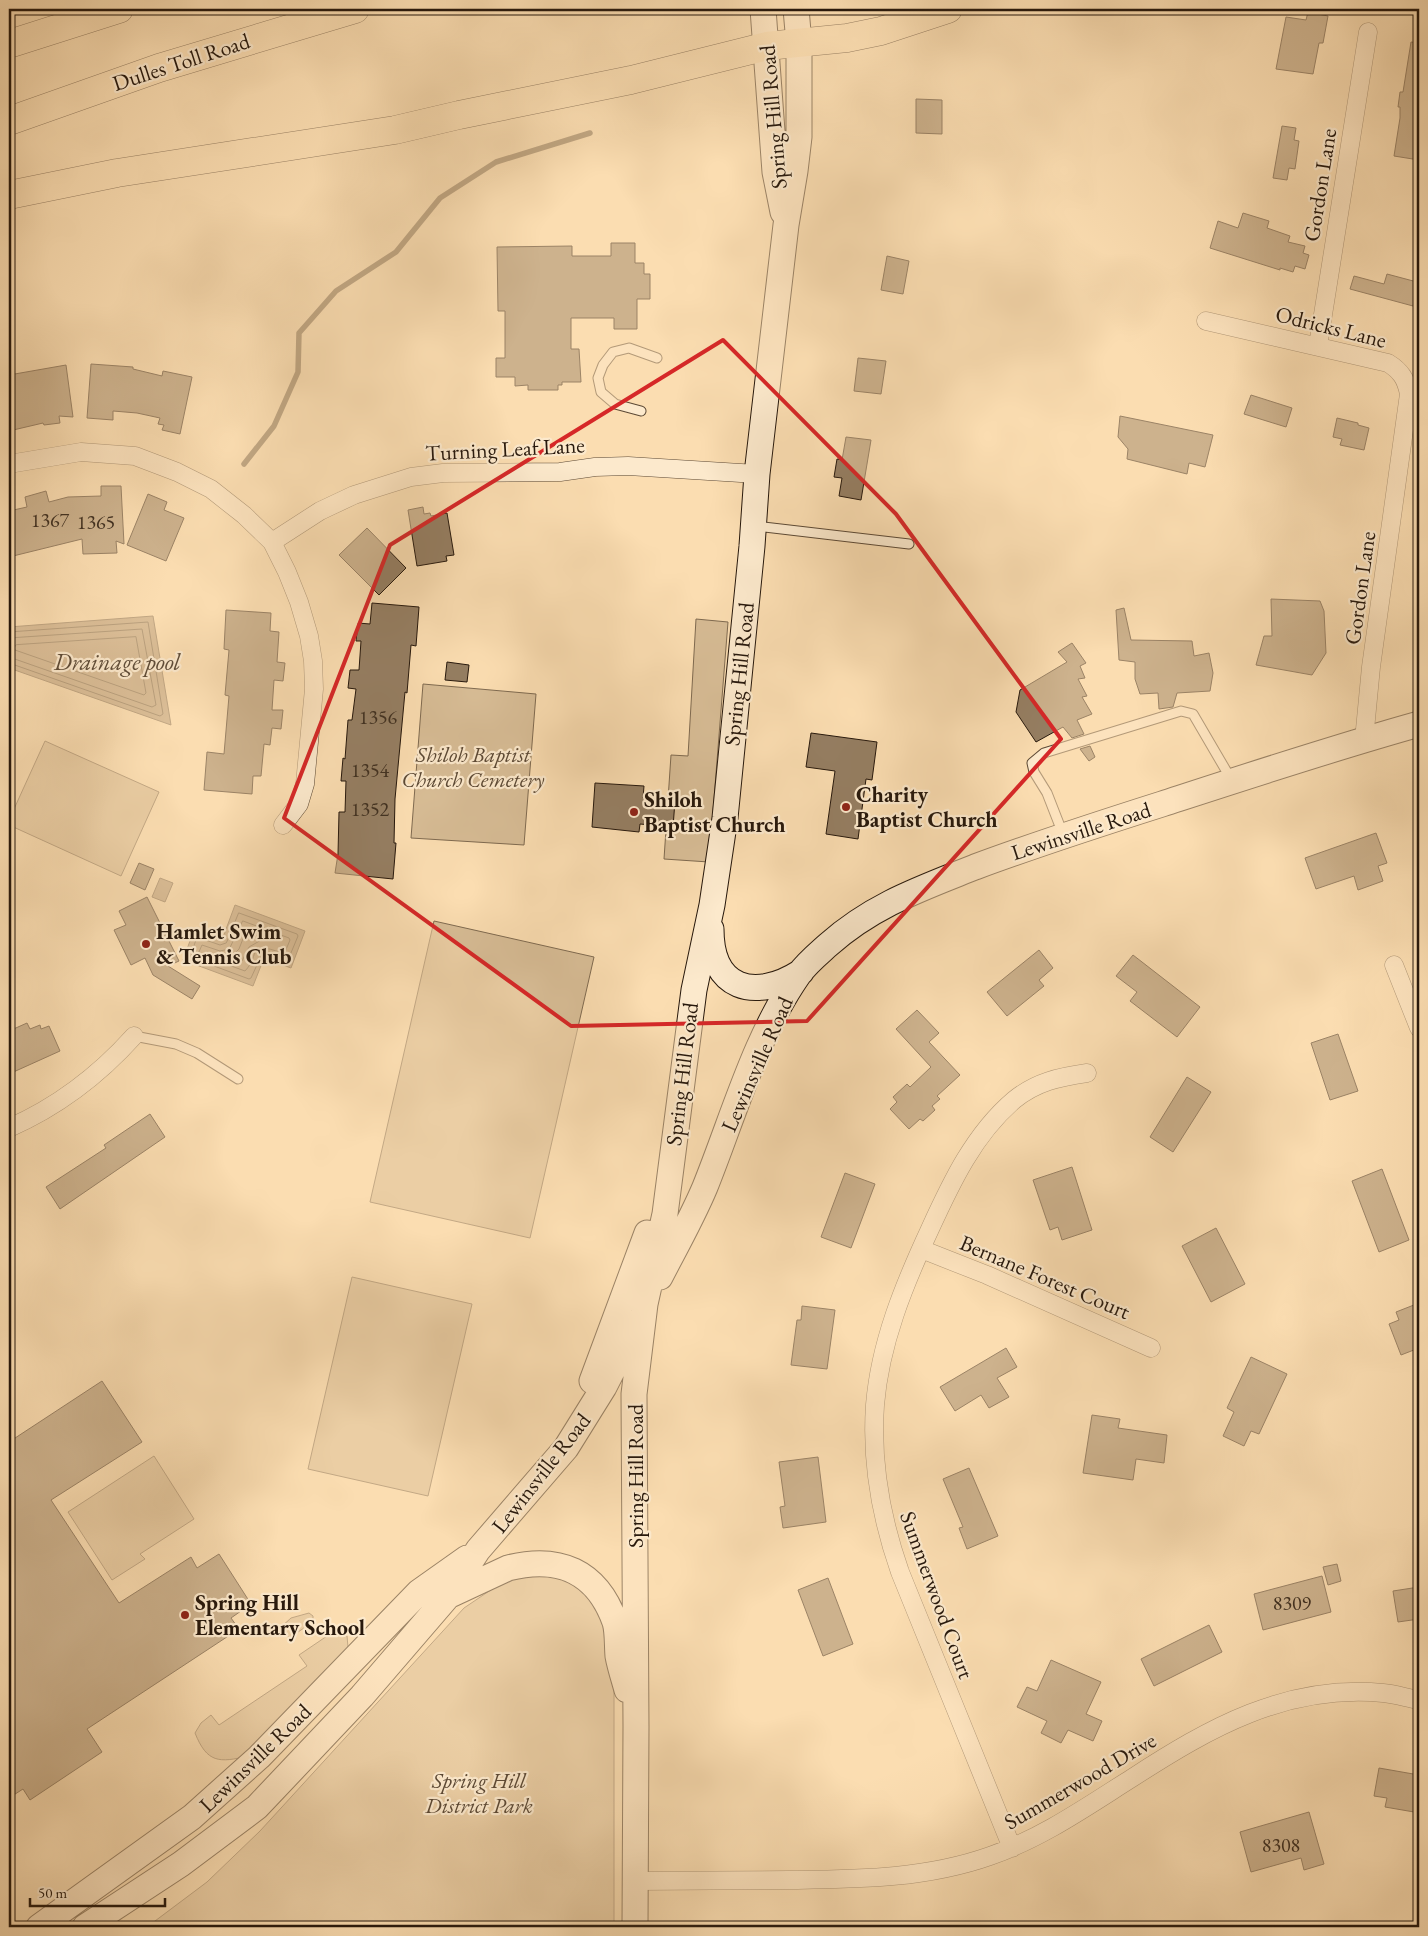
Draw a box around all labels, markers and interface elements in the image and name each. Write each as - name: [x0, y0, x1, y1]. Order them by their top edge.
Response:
- street label: Dulles Toll Road: [109, 26, 254, 98]
- street label: Spring Hill Road: [752, 43, 794, 190]
- street label: Gordon Lane: [1297, 126, 1343, 244]
- street label: Odricks Lane: [1273, 299, 1390, 355]
- street label: Turning Leaf Lane: [424, 430, 586, 468]
- house number: 1367: [31, 507, 70, 533]
- house number: 1365: [77, 509, 115, 535]
- street label: Gordon Lane: [1338, 529, 1382, 647]
- street label: Spring Hill Road: [717, 600, 761, 747]
- water label: Drainage pool: [53, 646, 181, 677]
- house number: 1356: [359, 704, 398, 730]
- park label: Shiloh Baptist Church Cemetery: [402, 740, 545, 794]
- house number: 1354: [351, 757, 390, 783]
- place label: Charity Baptist Church: [856, 780, 998, 834]
- place label: Shiloh Baptist Church: [644, 785, 786, 839]
- street label: Lewinsville Road: [1007, 795, 1155, 867]
- house number: 1352: [351, 796, 390, 822]
- marker: Charity Baptist Church: [840, 801, 852, 813]
- marker: Shiloh Baptist Church: [628, 806, 640, 818]
- place label: Hamlet Swim & Tennis Club: [156, 917, 291, 971]
- marker: Hamlet Swim & Tennis Club: [140, 938, 152, 950]
- street label: Lewinsville Road: [714, 991, 800, 1136]
- street label: Spring Hill Road: [659, 1000, 705, 1147]
- street label: Bernane Forest Court: [956, 1228, 1135, 1326]
- street label: Spring Hill Road: [621, 1403, 650, 1548]
- street label: Lewinsville Road: [485, 1406, 598, 1539]
- street label: Summerwood Court: [893, 1507, 981, 1683]
- place label: Spring Hill Elementary School: [195, 1588, 365, 1642]
- house number: 8309: [1273, 1590, 1312, 1616]
- marker: Spring Hill Elementary School: [179, 1609, 191, 1621]
- street label: Lewinsville Road: [193, 1697, 318, 1819]
- street label: Summerwood Drive: [999, 1726, 1162, 1836]
- park label: Spring Hill District Park: [424, 1766, 533, 1820]
- house number: 8308: [1262, 1832, 1300, 1858]
- scale bar: [30, 1876, 165, 1908]
- text: 50 m: [38, 1883, 67, 1902]

